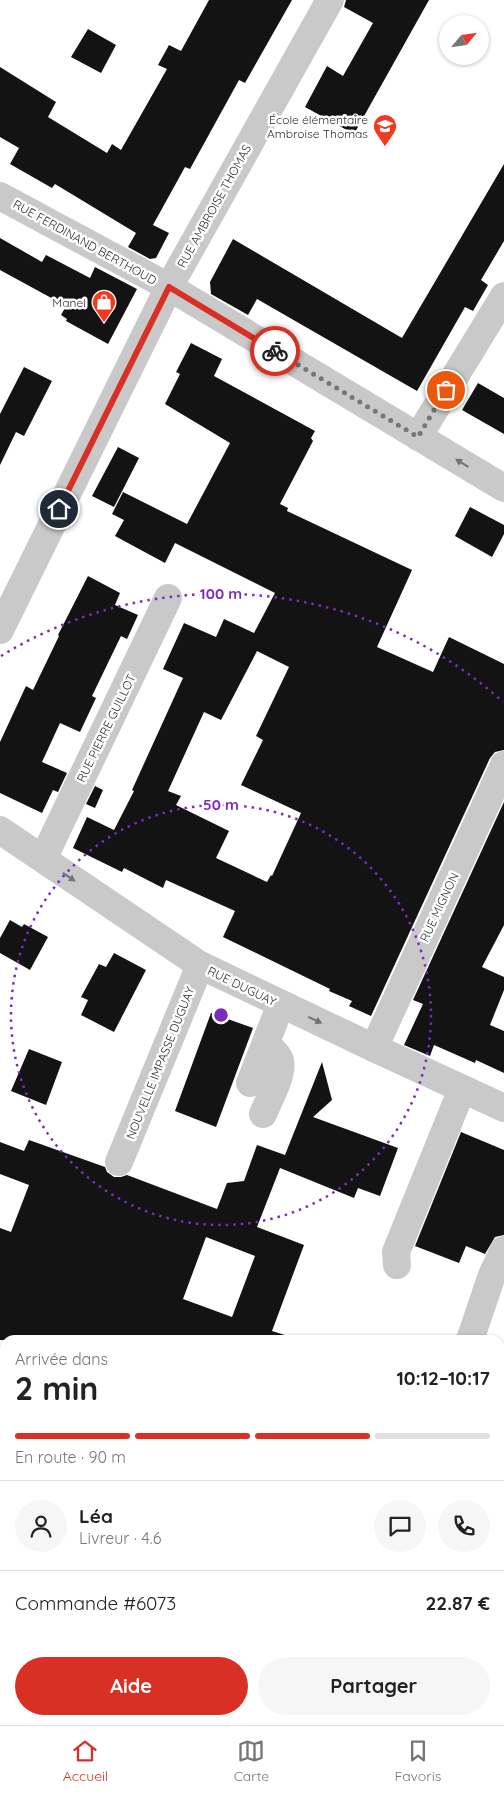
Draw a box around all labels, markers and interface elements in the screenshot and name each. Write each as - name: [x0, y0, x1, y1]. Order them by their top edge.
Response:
- north arrow: [439, 15, 489, 65]
- map controls: [439, 15, 489, 65]
- place label: École élémentaire Ambroise Thomas: [267, 112, 368, 141]
- school or university icon: École élémentaire Ambroise Thomas: [372, 113, 398, 147]
- street label: RUE AMBROISE THOMAS: [174, 142, 254, 270]
- street label: RUE FERDINAND BERTHOUD: [11, 196, 160, 288]
- shop icon: Manel: [91, 289, 117, 323]
- place label: Manel: [52, 295, 86, 310]
- courier: [250, 326, 300, 376]
- icon: bike: [261, 337, 289, 365]
- pin: [425, 369, 467, 411]
- icon: bag: [432, 376, 460, 404]
- one-way arrow: [456, 459, 469, 468]
- pin: [38, 488, 80, 530]
- icon: home: [45, 495, 73, 523]
- text: 100 m: [200, 584, 242, 603]
- street label: RUE PIERRE GUILLOT: [73, 671, 139, 785]
- text: 50 m: [203, 795, 239, 814]
- street label: RUE MIGNON: [416, 870, 462, 944]
- one-way arrow: [62, 872, 76, 882]
- street label: RUE DUGUAY: [205, 963, 279, 1009]
- street label: NOUVELLE IMPASSE DUGUAY: [123, 984, 198, 1141]
- centre of rings: [212, 1006, 230, 1024]
- one-way arrow: [307, 1016, 322, 1024]
- text: Arrivée dans: [15, 1349, 108, 1369]
- text: 10:12–10:17: [396, 1366, 490, 1390]
- text: 2 min: [15, 1368, 98, 1408]
- text: En route · 90 m: [15, 1447, 126, 1467]
- button: person: [15, 1500, 67, 1552]
- button: chat: [374, 1500, 426, 1552]
- button: phone: [438, 1500, 490, 1552]
- text: Léa: [79, 1504, 113, 1528]
- text: Livreur · 4.6: [79, 1528, 161, 1548]
- text: Commande #6073: [15, 1591, 176, 1615]
- text: 22.87 €: [426, 1591, 490, 1615]
- button: Aide: [15, 1657, 248, 1715]
- button: Partager: [258, 1657, 490, 1715]
- tab: Accueil: [63, 1737, 108, 1785]
- tab: Carte: [234, 1737, 269, 1785]
- tab: Favoris: [395, 1737, 441, 1785]

